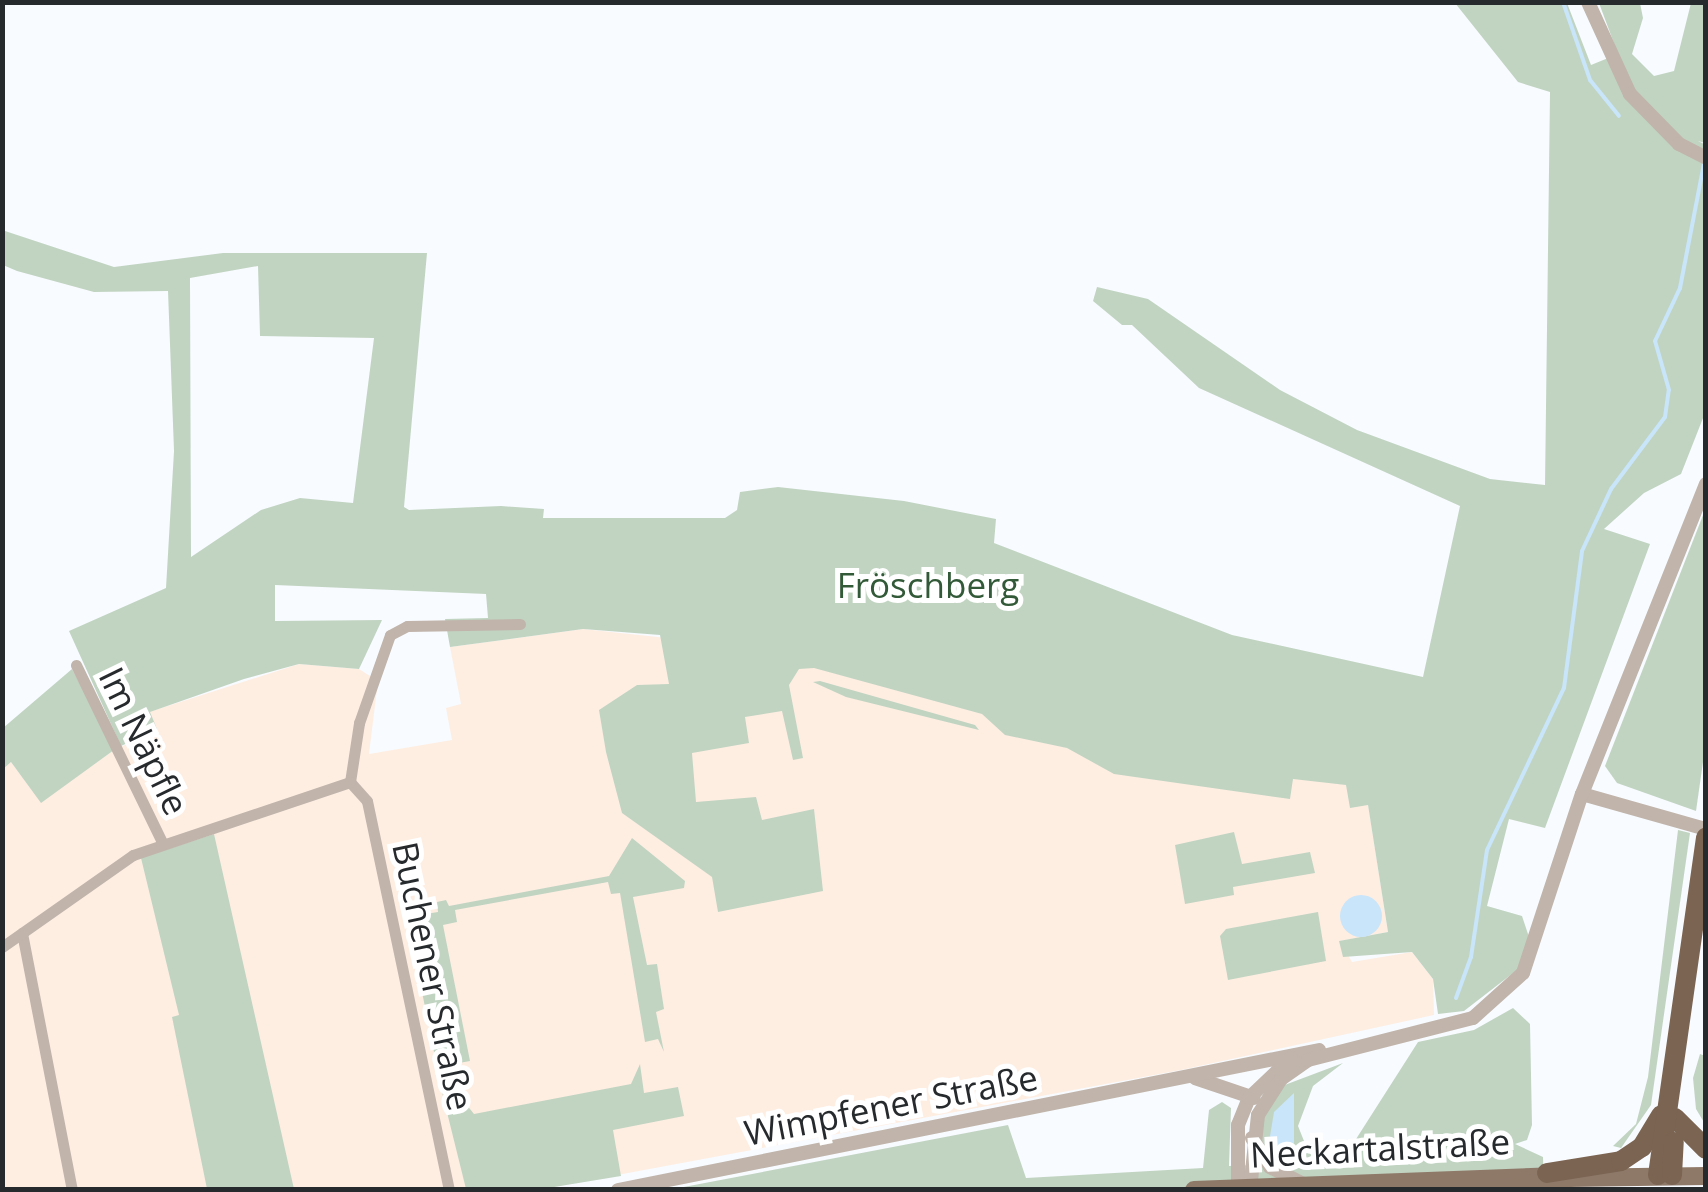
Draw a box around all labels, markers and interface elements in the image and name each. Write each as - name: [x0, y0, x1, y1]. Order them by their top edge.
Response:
- park label: Fröschberg: [837, 564, 1019, 606]
- street label: Im Näpfle: [90, 660, 198, 822]
- street label: Buchener Straße: [384, 838, 482, 1114]
- street label: Wimpfener Straße: [741, 1056, 1041, 1154]
- street label: Neckartalstraße: [1249, 1120, 1511, 1176]

